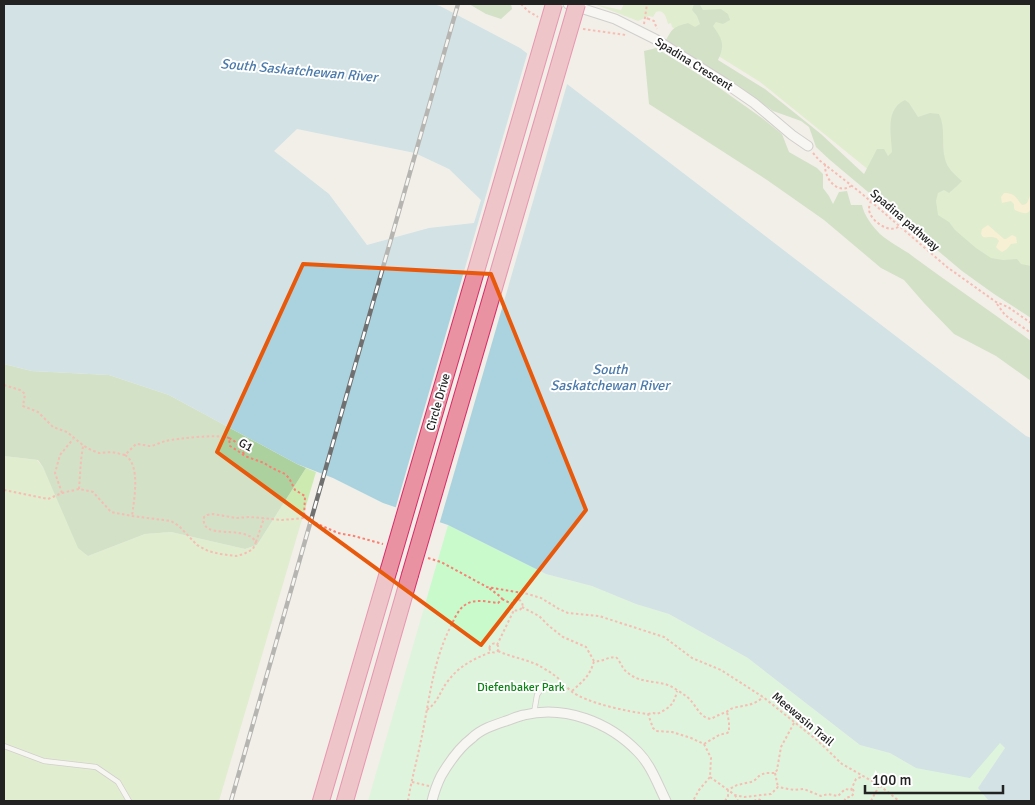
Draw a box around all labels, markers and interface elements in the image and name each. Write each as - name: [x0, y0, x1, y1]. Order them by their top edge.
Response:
- street label: Spadina Crescent: [652, 34, 735, 94]
- water label: South Saskatchewan River: [220, 55, 380, 86]
- street label: Spadina pathway: [867, 186, 943, 255]
- water label: South Saskatchewan River: [551, 361, 671, 394]
- street label: Circle Drive: [423, 372, 454, 433]
- street label: G1: [236, 435, 256, 455]
- park label: Diefenbaker Park: [477, 680, 565, 695]
- street label: Meewasin Trail: [769, 689, 837, 750]
- scale bar: [865, 762, 1002, 794]
- text: 100 m: [872, 771, 912, 789]

